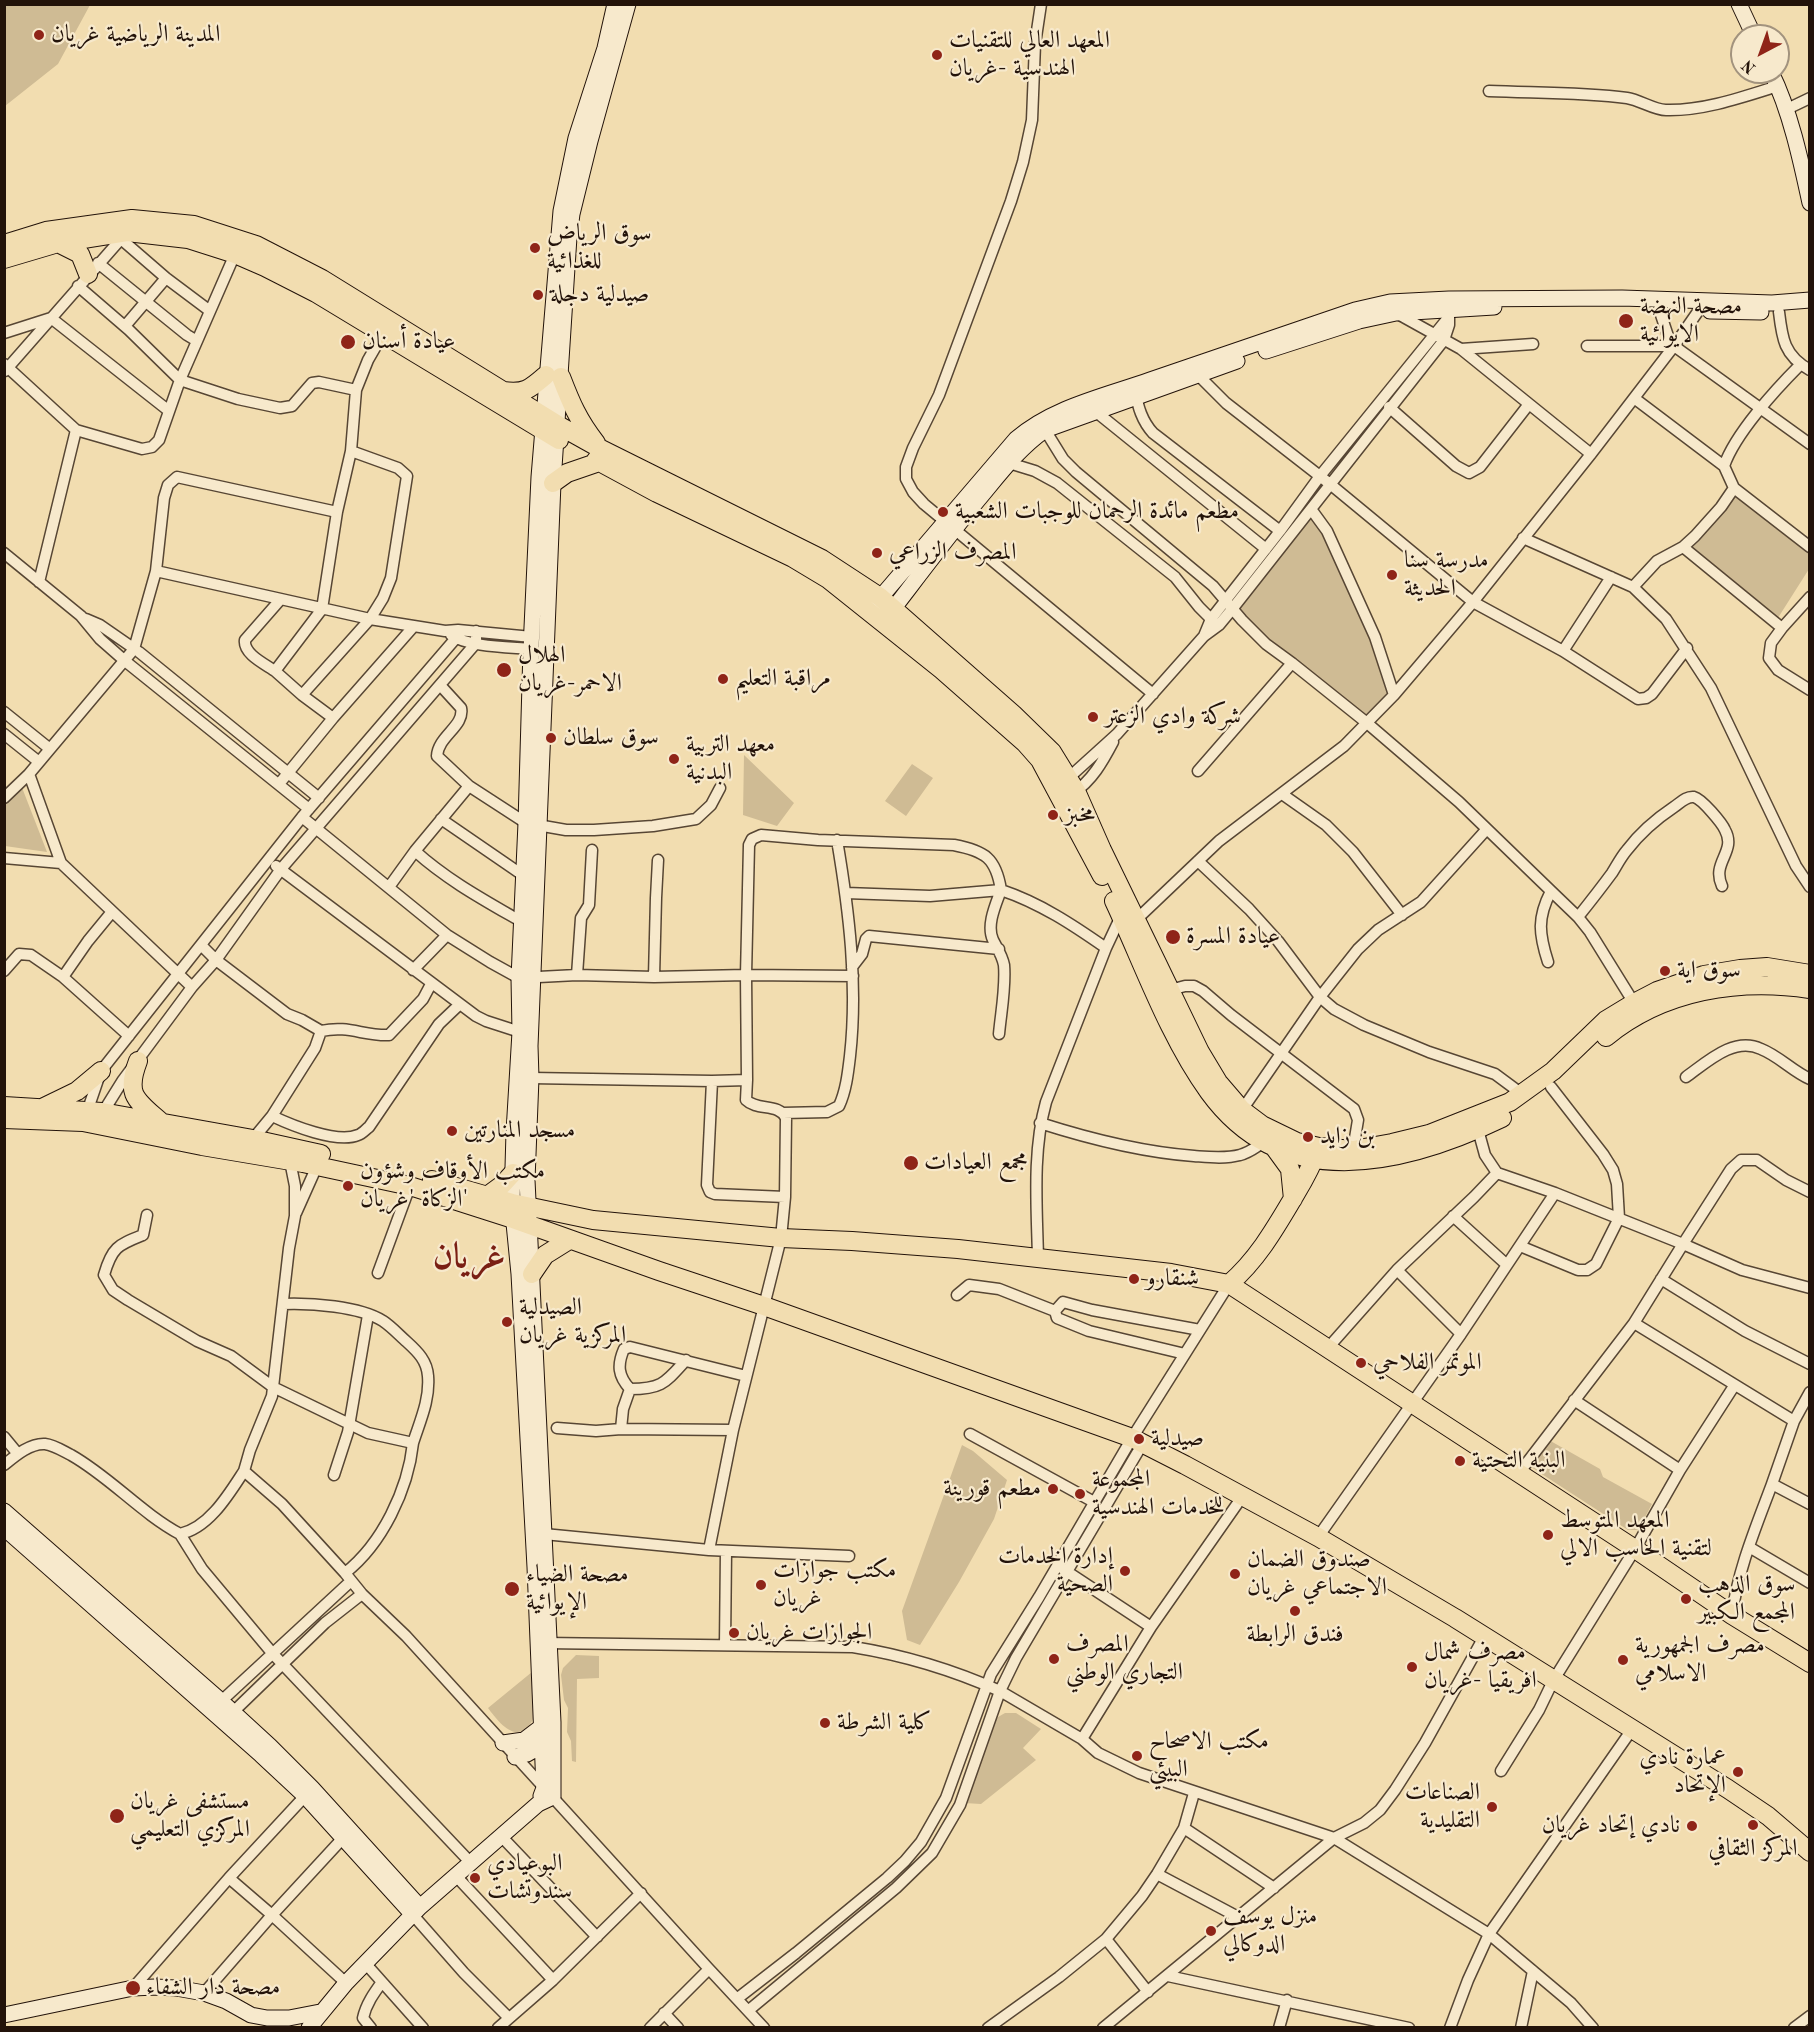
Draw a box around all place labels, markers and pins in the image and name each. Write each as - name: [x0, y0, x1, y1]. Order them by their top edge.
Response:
- place label: المدينة الرياضية غريان: [51, 21, 220, 49]
- place label: المعهد العالي للتقنيات الهندسية -غريان: [949, 27, 1110, 83]
- marker: المدينة الرياضية غريان: [32, 28, 46, 42]
- marker: المعهد العالي للتقنيات الهندسية -غريان: [930, 48, 944, 62]
- place label: سوق الرياض للغذائية: [547, 220, 652, 276]
- marker: سوق الرياض للغذائية: [528, 241, 542, 255]
- place label: صيدلية دجلة: [550, 281, 649, 309]
- marker: صيدلية دجلة: [531, 288, 545, 302]
- place label: مصحة النهضة الايوائية: [1640, 293, 1742, 349]
- marker: مصحة النهضة الايوائية: [1617, 312, 1635, 330]
- place label: عيادة أسنان: [362, 328, 456, 356]
- marker: عيادة أسنان: [339, 333, 357, 351]
- place label: مطعم مائدة الرحمان للوجبات الشعبية: [955, 498, 1239, 526]
- marker: مطعم مائدة الرحمان للوجبات الشعبية: [936, 505, 950, 519]
- place label: المصرف الزراعي: [889, 539, 1016, 567]
- marker: المصرف الزراعي: [870, 546, 884, 560]
- place label: مدرسة سنا الحديثة: [1404, 547, 1489, 603]
- marker: مدرسة سنا الحديثة: [1385, 568, 1399, 582]
- place label: الهلال الاحمر-غريان: [518, 642, 622, 698]
- marker: الهلال الاحمر-غريان: [495, 661, 513, 679]
- place label: مراقبة التعليم: [735, 665, 831, 693]
- marker: مراقبة التعليم: [716, 672, 730, 686]
- place label: شركة وادي الزعتر: [1105, 703, 1241, 731]
- marker: شركة وادي الزعتر: [1086, 710, 1100, 724]
- place label: سوق سلطان: [563, 724, 659, 752]
- marker: سوق سلطان: [544, 731, 558, 745]
- place label: معهد التربية البدنية: [686, 731, 775, 787]
- marker: معهد التربية البدنية: [667, 752, 681, 766]
- place label: مخبز: [1065, 801, 1095, 829]
- marker: مخبز: [1046, 808, 1060, 822]
- place label: عيادة المسرة: [1186, 923, 1280, 951]
- marker: عيادة المسرة: [1164, 928, 1182, 946]
- place label: سوق اية: [1677, 957, 1741, 985]
- marker: سوق اية: [1658, 964, 1672, 978]
- place label: مسجد المنارتين: [464, 1117, 575, 1145]
- place label: بن زايد: [1320, 1123, 1375, 1151]
- marker: مسجد المنارتين: [445, 1124, 459, 1138]
- marker: بن زايد: [1301, 1130, 1315, 1144]
- place label: مجمع العيادات: [924, 1149, 1028, 1177]
- marker: مجمع العيادات: [902, 1154, 920, 1172]
- place label: مكتب الأوقاف وشؤون الزكاة 'غريان': [360, 1158, 545, 1214]
- marker: مكتب الأوقاف وشؤون الزكاة 'غريان': [341, 1179, 355, 1193]
- place label: شنقارو: [1146, 1265, 1199, 1293]
- marker: شنقارو: [1127, 1272, 1141, 1286]
- place label: الصيدلية المركزية غريان: [519, 1294, 626, 1350]
- marker: الصيدلية المركزية غريان: [500, 1315, 514, 1329]
- place label: الموتمر الفلاحي: [1373, 1349, 1482, 1377]
- marker: الموتمر الفلاحي: [1354, 1356, 1368, 1370]
- place label: صيدلية: [1151, 1425, 1204, 1453]
- marker: صيدلية: [1132, 1432, 1146, 1446]
- place label: البنية التحتية: [1472, 1447, 1566, 1475]
- marker: البنية التحتية: [1453, 1454, 1467, 1468]
- place label: المجموعة للخدمات الهندسية: [1092, 1466, 1224, 1522]
- place label: مطعم قورينة: [943, 1475, 1041, 1503]
- marker: مطعم قورينة: [1046, 1482, 1060, 1496]
- marker: المجموعة للخدمات الهندسية: [1073, 1487, 1087, 1501]
- place label: المعهد المتوسط لتقنية الحاسب الالي: [1560, 1507, 1712, 1563]
- marker: المعهد المتوسط لتقنية الحاسب الالي: [1541, 1528, 1555, 1542]
- place label: إدارة الخدمات الصحية: [998, 1543, 1113, 1599]
- place label: صندوق الضمان الاجتماعي غريان: [1247, 1546, 1387, 1602]
- place label: مكتب جوازات غريان: [773, 1557, 896, 1613]
- place label: مصحة الضياء الإيوائية: [526, 1561, 629, 1617]
- marker: إدارة الخدمات الصحية: [1118, 1564, 1132, 1578]
- marker: صندوق الضمان الاجتماعي غريان: [1228, 1567, 1242, 1581]
- place label: سوق الذهب المجمع الكبير: [1698, 1571, 1795, 1627]
- marker: مكتب جوازات غريان: [754, 1578, 768, 1592]
- marker: مصحة الضياء الإيوائية: [503, 1580, 521, 1598]
- marker: سوق الذهب المجمع الكبير: [1679, 1592, 1693, 1606]
- marker: فندق الرابطة: [1288, 1604, 1302, 1618]
- place label: الجوازات غريان: [746, 1619, 872, 1647]
- place label: فندق الرابطة: [1247, 1621, 1343, 1649]
- marker: الجوازات غريان: [727, 1626, 741, 1640]
- place label: المصرف التجاري الوطني: [1066, 1631, 1183, 1687]
- place label: مصرف الجمهورية الاسلامي: [1635, 1632, 1765, 1688]
- place label: مصرف شمال افريقيا -غريان: [1424, 1639, 1537, 1695]
- marker: المصرف التجاري الوطني: [1047, 1652, 1061, 1666]
- marker: مصرف الجمهورية الاسلامي: [1616, 1653, 1630, 1667]
- marker: مصرف شمال افريقيا -غريان: [1405, 1660, 1419, 1674]
- place label: كلية الشرطة: [837, 1709, 932, 1737]
- marker: كلية الشرطة: [818, 1716, 832, 1730]
- place label: مكتب الاصحاح البيئي: [1149, 1728, 1269, 1784]
- place label: عمارة نادي الإتحاد: [1639, 1744, 1726, 1800]
- marker: مكتب الاصحاح البيئي: [1130, 1749, 1144, 1763]
- marker: عمارة نادي الإتحاد: [1731, 1765, 1745, 1779]
- place label: الصناعات التقليدية: [1405, 1779, 1480, 1835]
- place label: مستشفى غريان المركزي التعليمي: [130, 1788, 250, 1844]
- marker: الصناعات التقليدية: [1485, 1800, 1499, 1814]
- marker: مستشفى غريان المركزي التعليمي: [108, 1807, 126, 1825]
- place label: نادي إتحاد غريان: [1542, 1812, 1680, 1840]
- marker: المركز الثقافي: [1746, 1818, 1760, 1832]
- marker: نادي إتحاد غريان: [1685, 1819, 1699, 1833]
- place label: المركز الثقافي: [1709, 1835, 1797, 1863]
- place label: البوعيادي سندوتشات: [487, 1850, 572, 1906]
- marker: البوعيادي سندوتشات: [468, 1871, 482, 1885]
- place label: منزل يوسف الدوكالي: [1223, 1903, 1317, 1959]
- marker: منزل يوسف الدوكالي: [1204, 1924, 1218, 1938]
- place label: مصحة دار الشفاء: [146, 1974, 280, 2002]
- marker: مصحة دار الشفاء: [124, 1979, 142, 1997]

